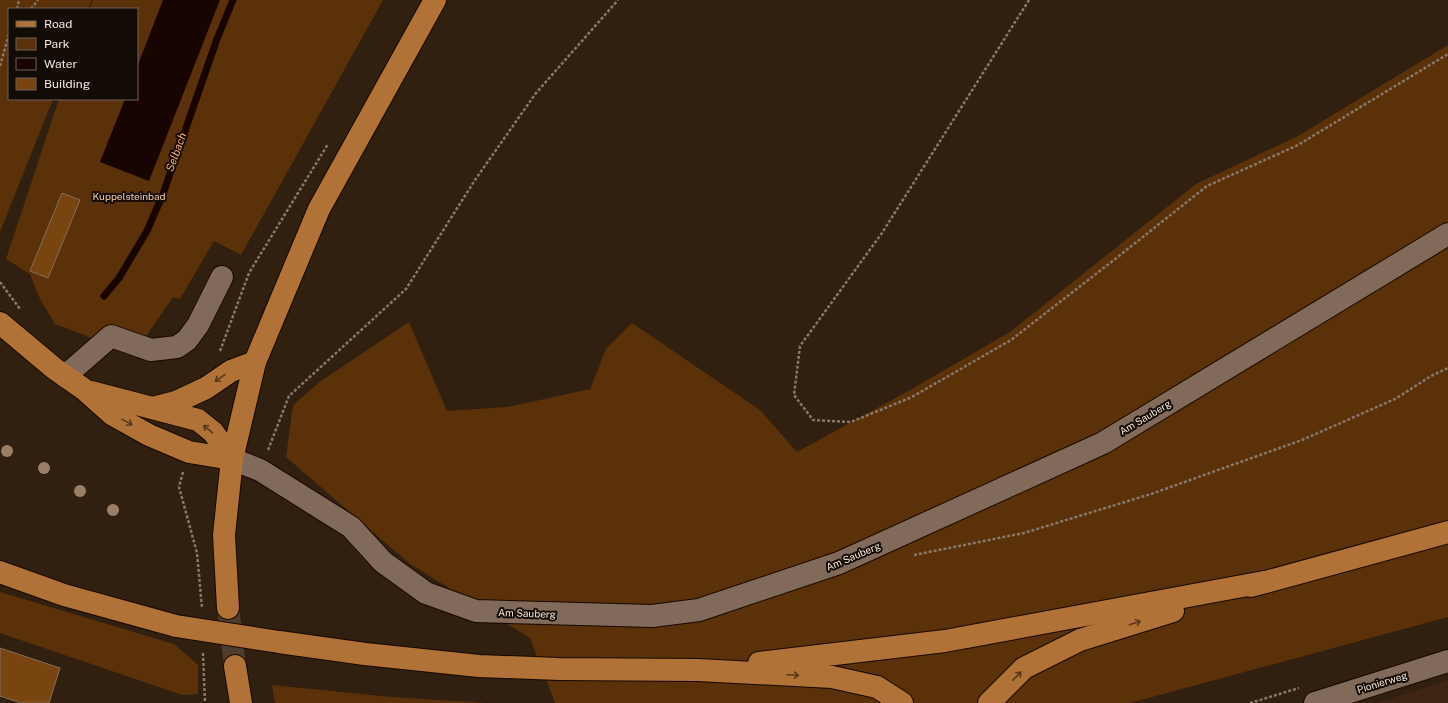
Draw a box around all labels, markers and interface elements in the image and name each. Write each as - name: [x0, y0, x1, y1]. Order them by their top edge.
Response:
- legend: [8, 8, 138, 100]
- text: Road: [44, 17, 72, 31]
- text: Park: [44, 37, 70, 51]
- text: Water: [44, 57, 78, 71]
- text: Building: [44, 77, 90, 91]
- water label: Selbach: [163, 131, 189, 173]
- park label: Kuppelsteinbad: [93, 190, 165, 202]
- one-way arrow: [215, 374, 226, 382]
- street label: Am Sauberg: [1117, 397, 1173, 437]
- one-way arrow: [121, 419, 133, 427]
- one-way arrow: [203, 424, 214, 433]
- street label: Am Sauberg: [824, 539, 882, 573]
- street label: Am Sauberg: [498, 606, 556, 620]
- one-way arrow: [1128, 619, 1141, 626]
- street label: Pionierweg: [1355, 669, 1409, 695]
- one-way arrow: [786, 671, 799, 679]
- one-way arrow: [1012, 671, 1022, 680]

